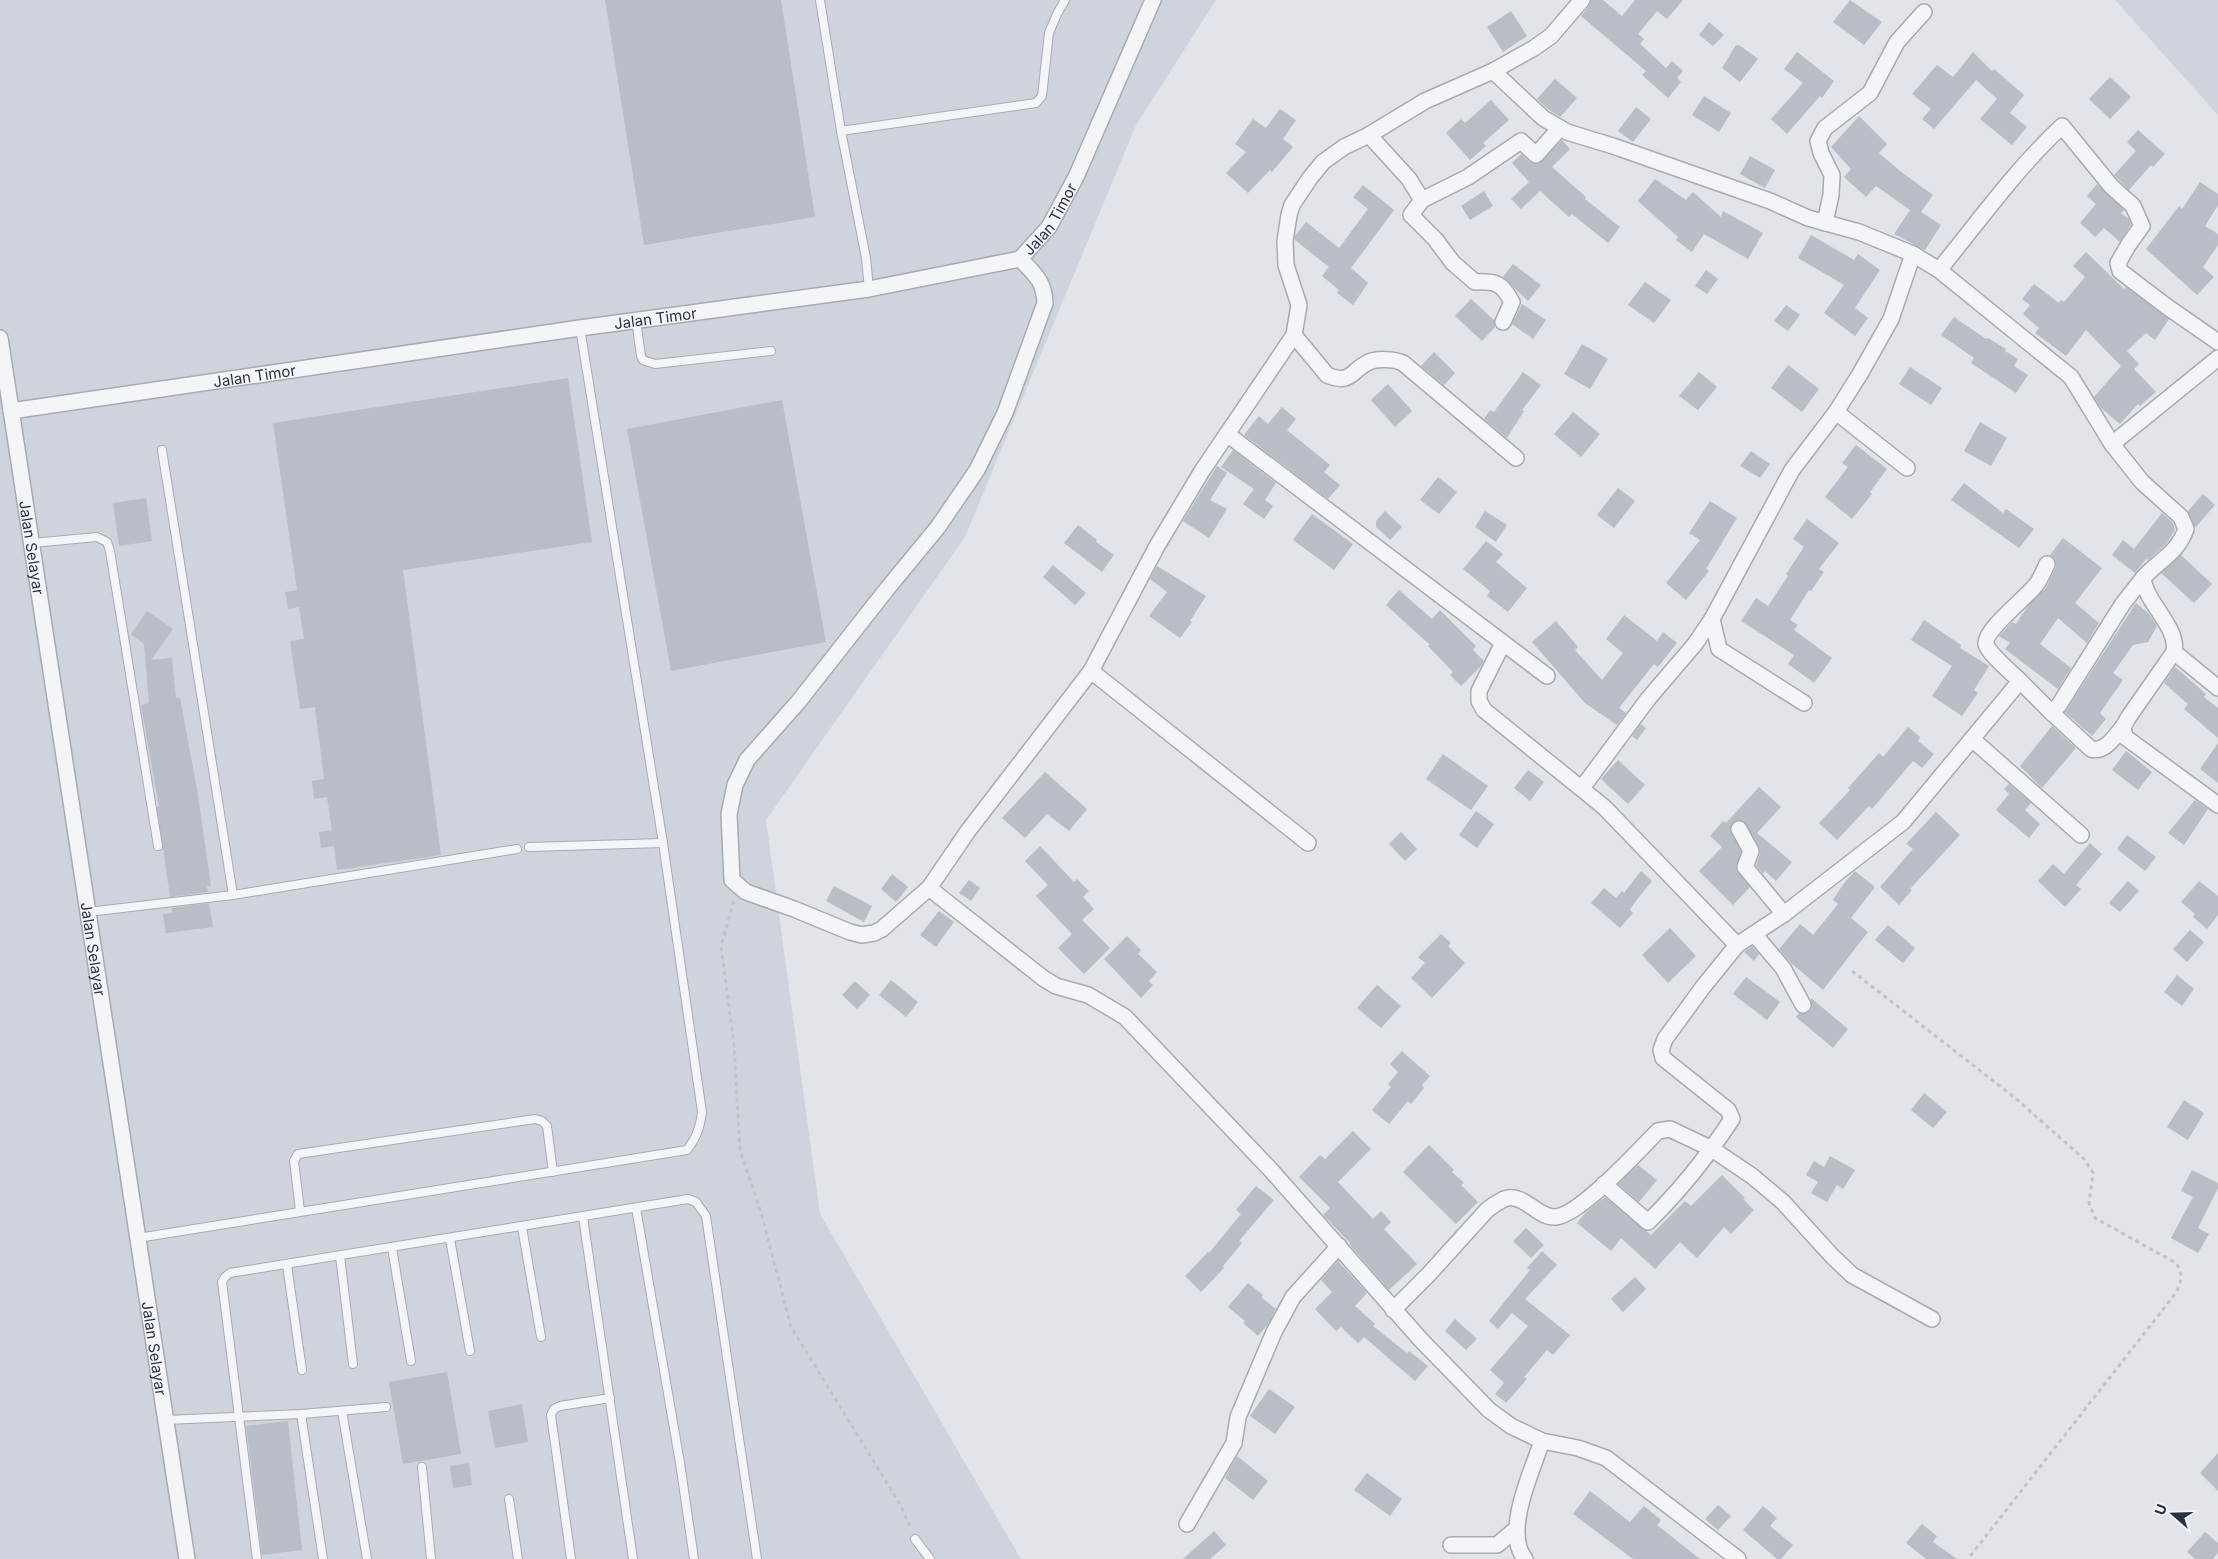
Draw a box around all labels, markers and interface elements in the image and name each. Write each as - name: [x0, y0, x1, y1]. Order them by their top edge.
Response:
- street label: Jalan Timor: [1019, 179, 1081, 259]
- street label: Jalan Timor: [613, 303, 698, 333]
- street label: Jalan Timor: [212, 360, 297, 391]
- street label: Jalan Selayar: [16, 499, 49, 596]
- street label: Jalan Selayar: [77, 901, 110, 998]
- street label: Jalan Selayar: [138, 1300, 171, 1397]
- north arrow: [2148, 1489, 2198, 1539]
- text: U: [2151, 1502, 2170, 1517]

